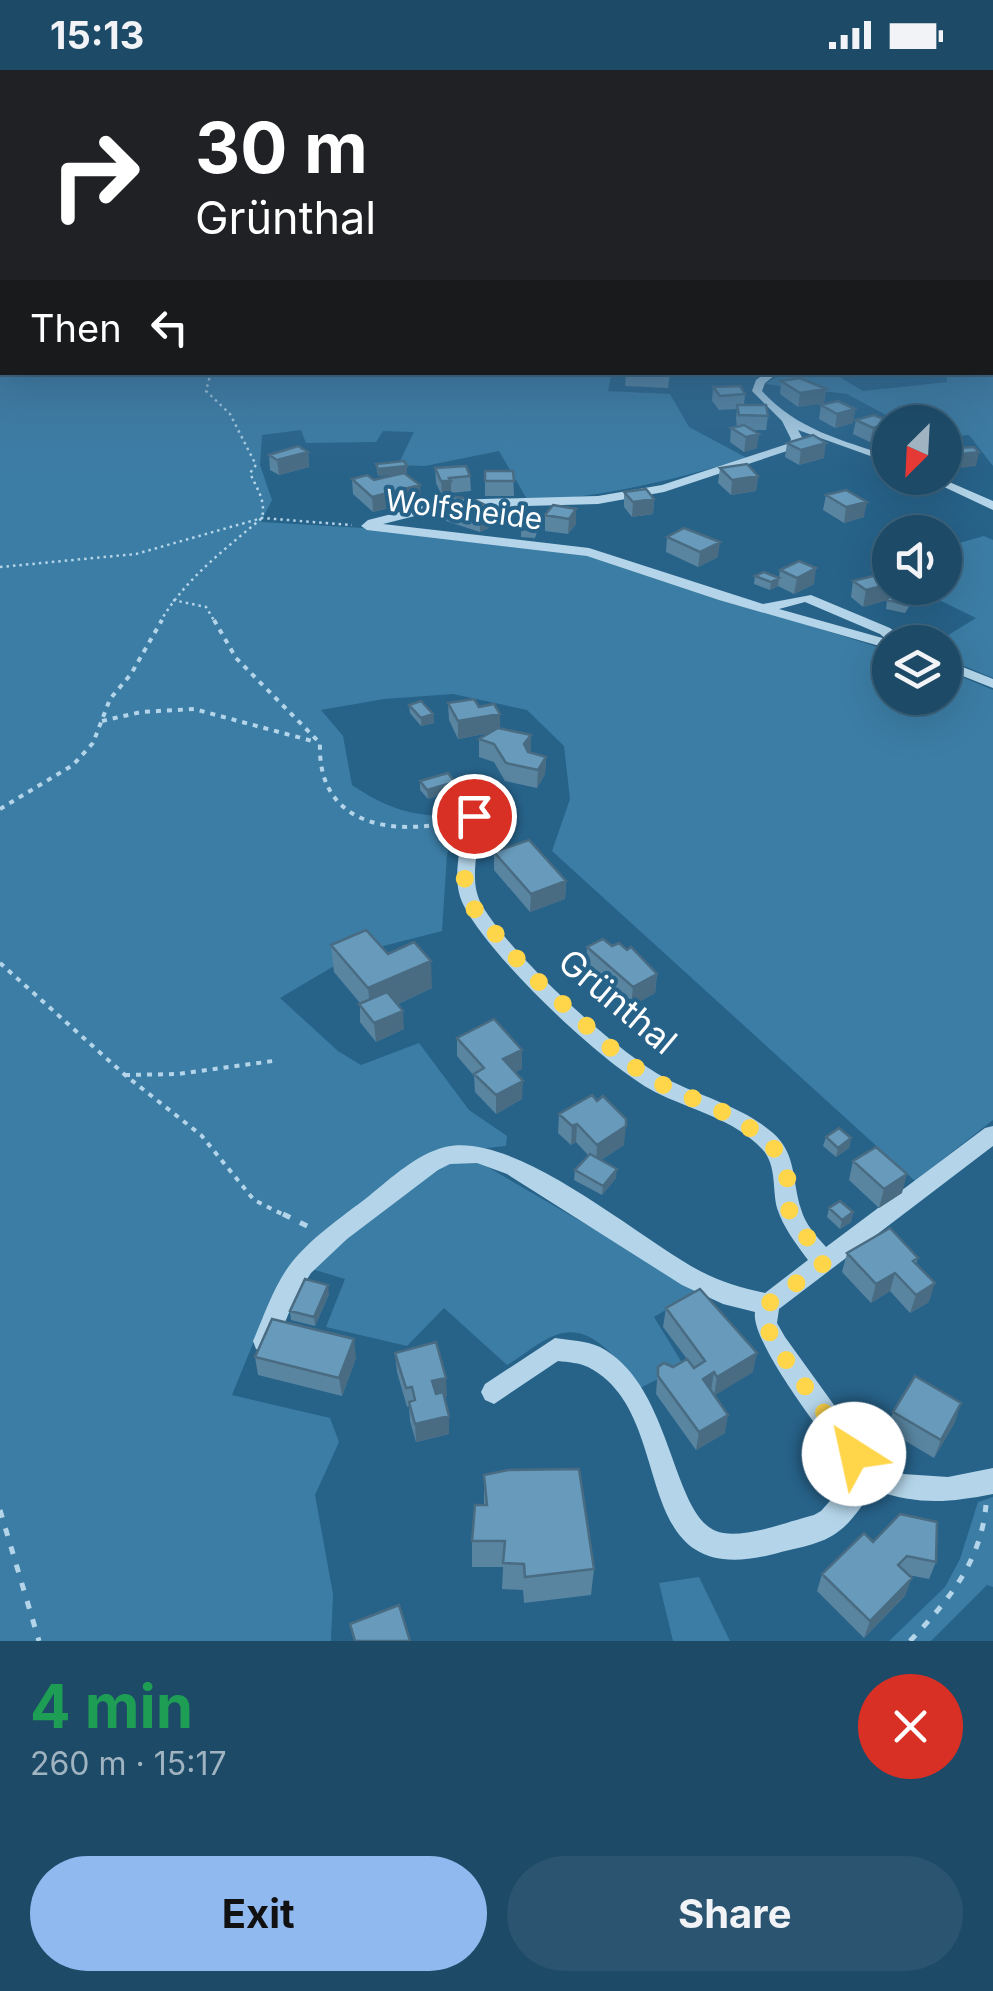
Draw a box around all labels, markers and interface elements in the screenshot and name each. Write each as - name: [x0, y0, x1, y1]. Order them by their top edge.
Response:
- text: 15:13: [50, 12, 144, 58]
- text: 30 m: [195, 105, 368, 190]
- icon: right: [30, 110, 160, 240]
- text: Grünthal: [195, 190, 376, 245]
- icon: left: [142, 300, 197, 355]
- text: Then: [30, 305, 122, 351]
- north arrow: [872, 405, 962, 495]
- map controls: [872, 405, 962, 715]
- street label: Wolfsheide: [383, 482, 545, 536]
- button: sound: [872, 515, 962, 605]
- button: layers: [872, 625, 962, 715]
- pin: [432, 774, 517, 859]
- icon: arrive: [447, 789, 502, 844]
- street label: Grünthal: [551, 940, 685, 1062]
- position arrow: [802, 1402, 906, 1506]
- text: 4 min: [30, 1670, 193, 1742]
- button: close: [858, 1674, 963, 1779]
- text: 260 m · 15:17: [30, 1744, 227, 1783]
- button: Exit: [30, 1856, 487, 1971]
- button: Share: [507, 1856, 963, 1971]

